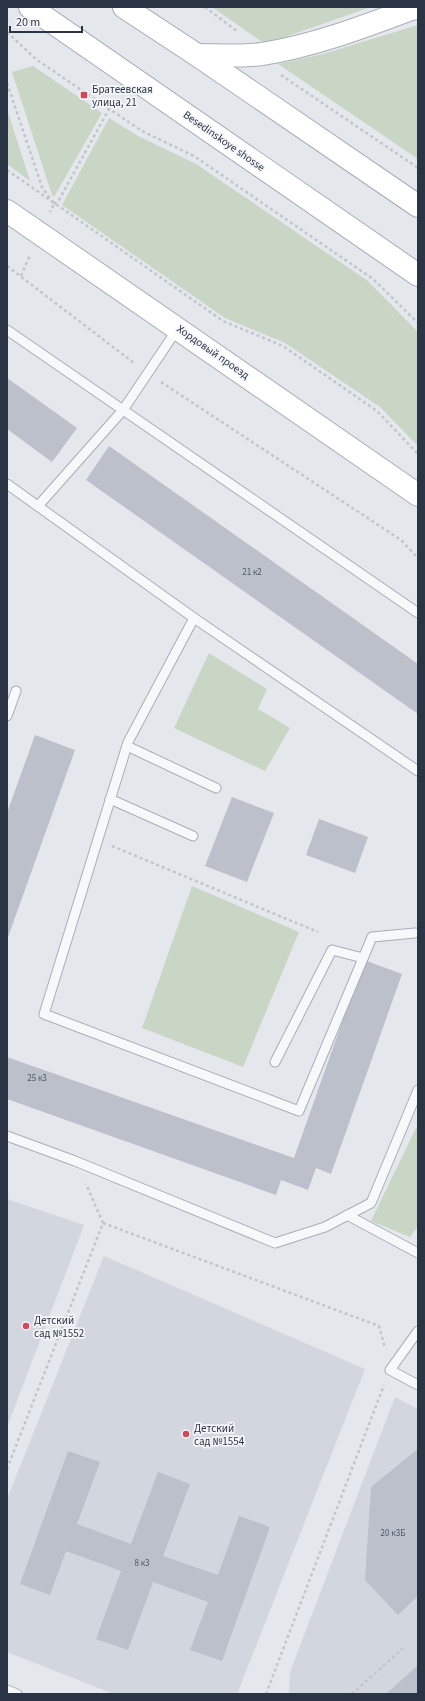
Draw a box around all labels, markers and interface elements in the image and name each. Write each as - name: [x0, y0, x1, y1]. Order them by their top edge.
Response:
- scale bar: [10, 8, 82, 34]
- text: 20 m: [16, 14, 40, 31]
- place label: Братеевская улица, 21: [92, 82, 153, 110]
- marker: Братеевская улица, 21: [79, 90, 89, 100]
- street label: Besedinskoye shosse: [180, 107, 268, 175]
- street label: Хордовый проезд: [174, 321, 252, 383]
- house number: 21 к2: [242, 566, 262, 579]
- house number: 25 к3: [27, 1072, 47, 1085]
- place label: Детский сад №1552: [34, 1313, 84, 1341]
- marker: Детский сад №1552: [21, 1321, 31, 1331]
- place label: Детский сад №1554: [194, 1421, 245, 1449]
- marker: Детский сад №1554: [181, 1429, 191, 1439]
- house number: 20 к3Б: [381, 1527, 405, 1540]
- house number: 8 к3: [134, 1557, 150, 1570]

